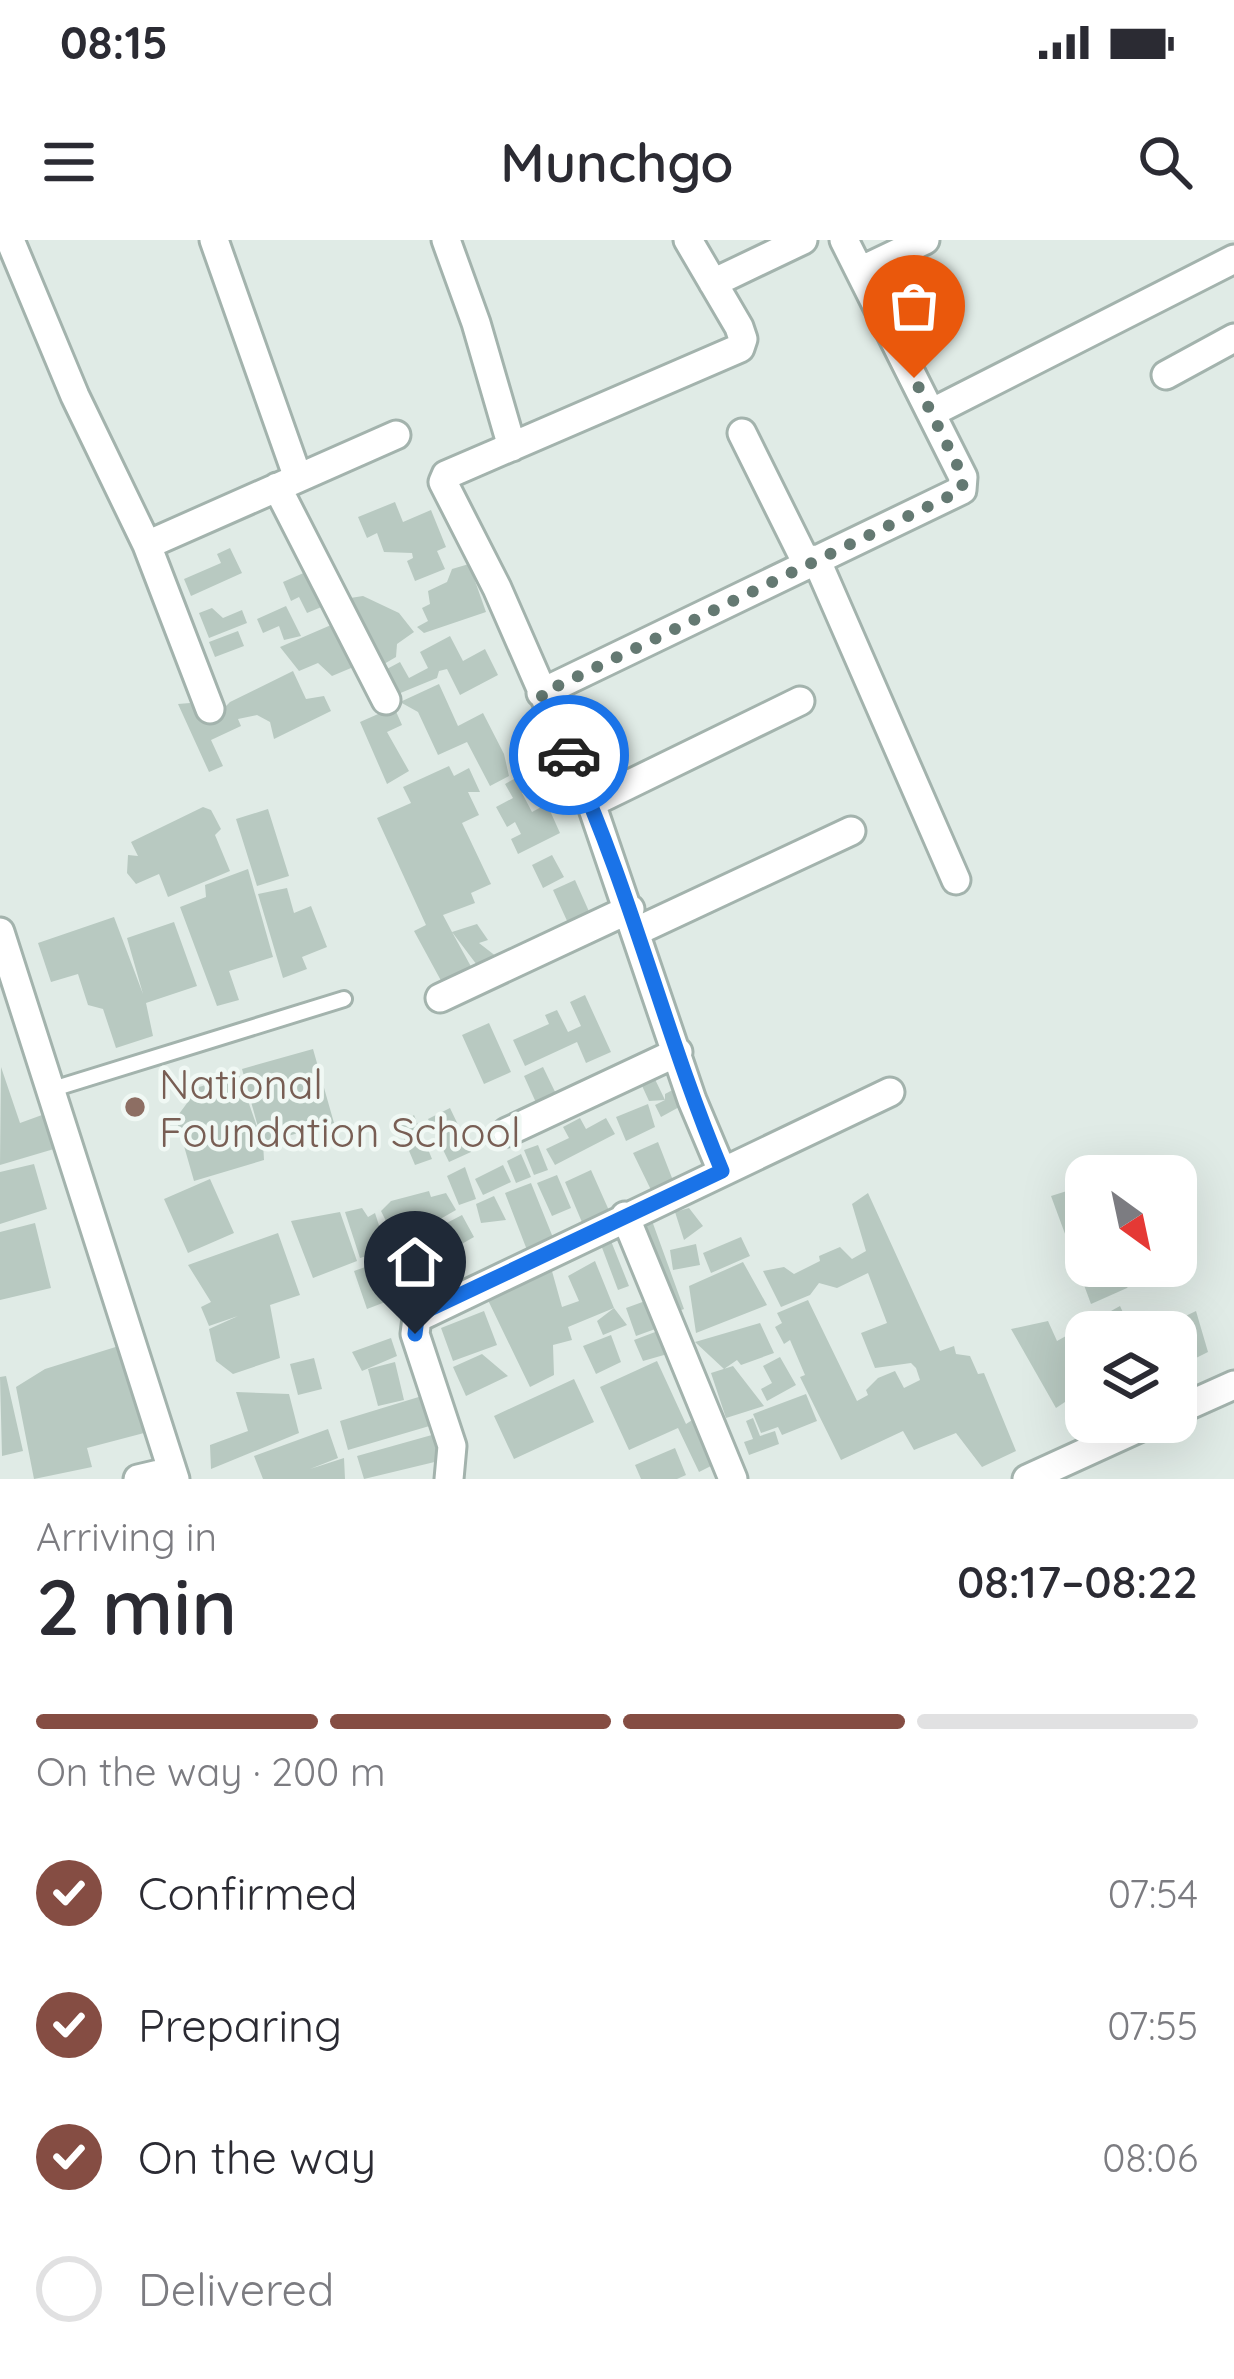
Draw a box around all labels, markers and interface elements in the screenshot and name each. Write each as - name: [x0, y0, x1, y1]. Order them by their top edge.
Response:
- text: 08:15: [60, 14, 168, 70]
- text: Munchgo: [500, 128, 734, 196]
- icon: menu: [36, 129, 102, 195]
- icon: search: [1132, 129, 1198, 195]
- pin: [863, 255, 965, 378]
- icon: bag: [881, 273, 947, 339]
- courier: [509, 695, 629, 815]
- icon: car: [536, 722, 602, 788]
- place label: National Foundation School: [159, 1057, 521, 1158]
- marker: National Foundation School: [122, 1094, 148, 1120]
- north arrow: [1065, 1155, 1197, 1287]
- map controls: [1065, 1155, 1197, 1443]
- pin: [364, 1211, 466, 1334]
- icon: home: [382, 1229, 448, 1295]
- button: layers: [1065, 1311, 1197, 1443]
- text: Arriving in: [36, 1512, 217, 1561]
- text: 08:17–08:22: [957, 1553, 1198, 1609]
- text: 2 min: [36, 1557, 237, 1655]
- text: On the way · 200 m: [36, 1747, 386, 1796]
- icon: check: [36, 1860, 102, 1926]
- text: Confirmed: [138, 1865, 357, 1921]
- text: 07:54: [1108, 1869, 1198, 1918]
- icon: check: [36, 1992, 102, 2058]
- text: Preparing: [138, 1997, 342, 2053]
- text: 07:55: [1107, 2001, 1198, 2050]
- icon: check: [36, 2124, 102, 2190]
- text: On the way: [138, 2129, 376, 2185]
- text: 08:06: [1102, 2133, 1198, 2182]
- text: Delivered: [138, 2261, 334, 2317]

